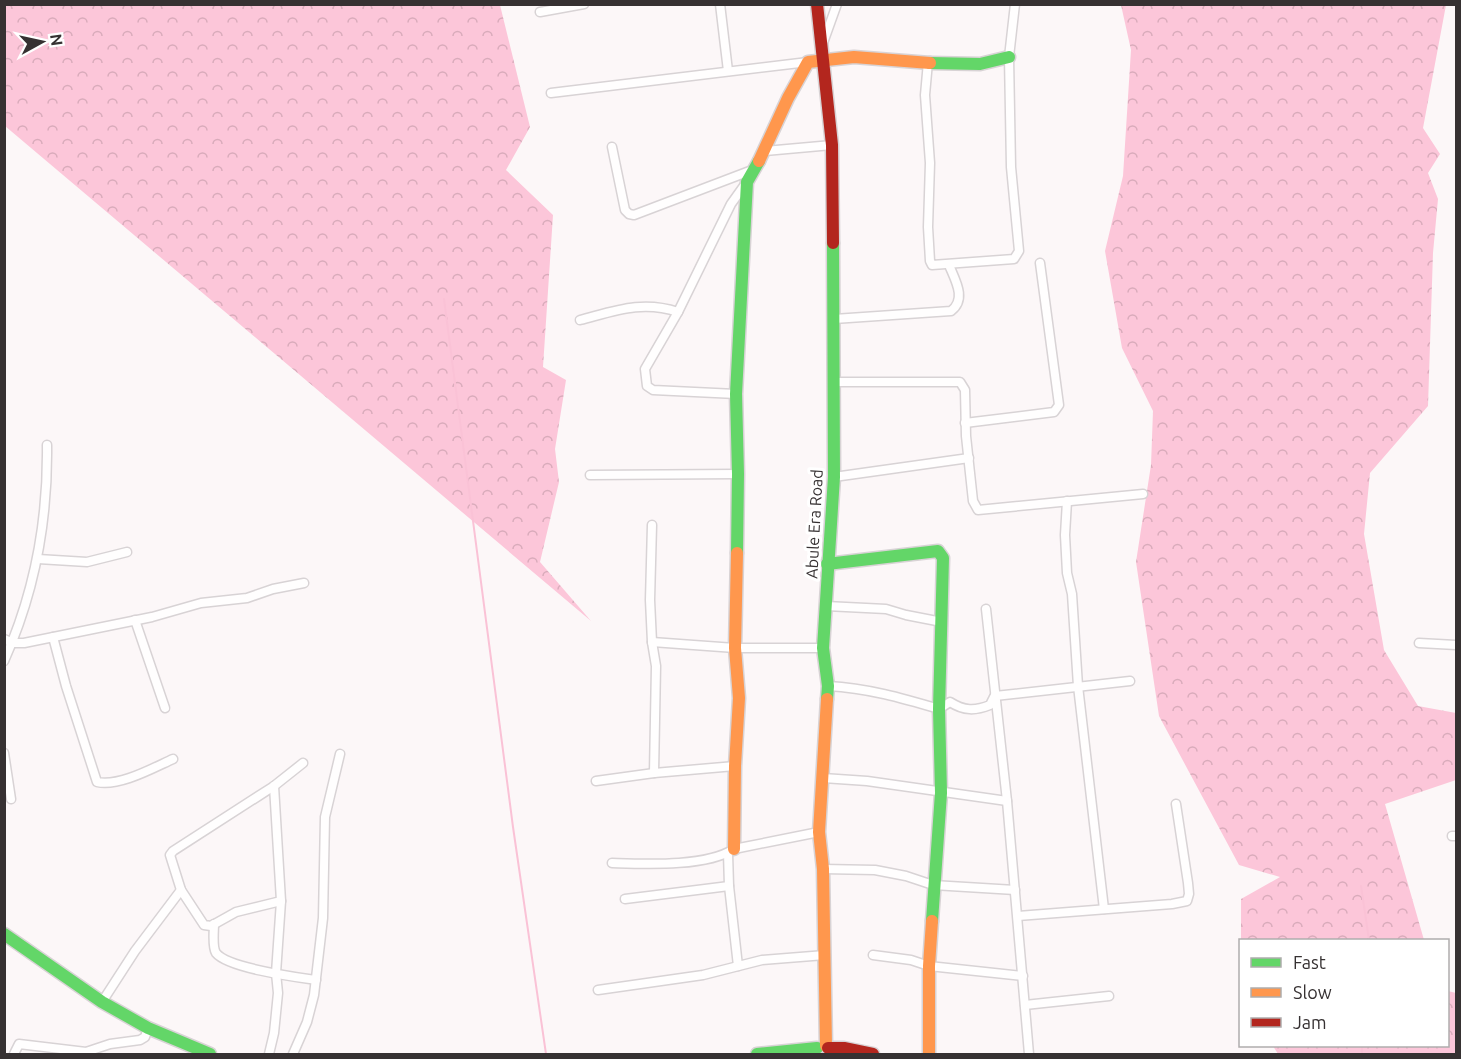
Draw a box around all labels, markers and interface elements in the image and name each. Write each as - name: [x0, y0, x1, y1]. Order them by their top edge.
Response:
- north arrow: [12, 12, 72, 72]
- text: N: [47, 33, 67, 47]
- street label: Abule Era Road: [802, 469, 826, 579]
- legend: [1239, 939, 1449, 1047]
- text: Fast: [1293, 952, 1326, 972]
- text: Slow: [1293, 982, 1332, 1002]
- text: Jam: [1293, 1012, 1327, 1032]

